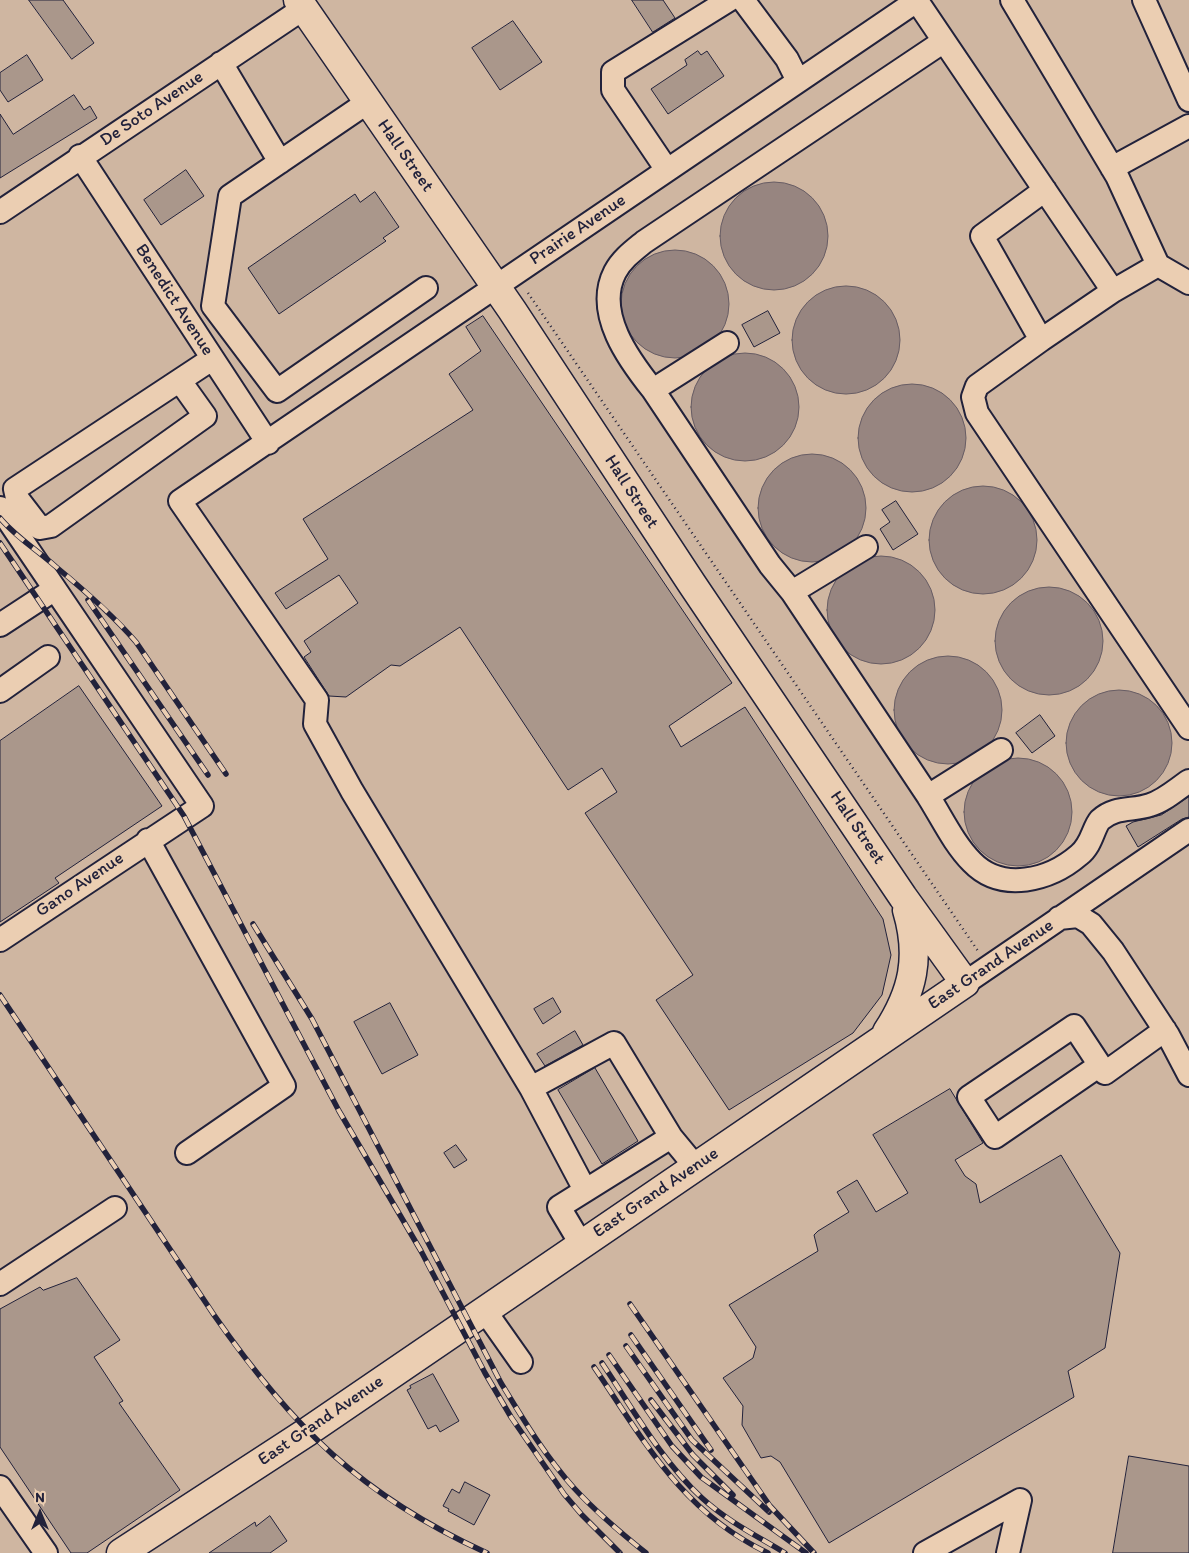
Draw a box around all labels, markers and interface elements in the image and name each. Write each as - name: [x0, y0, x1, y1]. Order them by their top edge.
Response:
- street label: De Soto Avenue: [96, 66, 208, 152]
- street label: Hall Street: [372, 116, 438, 196]
- street label: Prairie Avenue: [526, 190, 630, 270]
- street label: Benedict Avenue: [130, 240, 218, 360]
- street label: Hall Street: [599, 451, 663, 533]
- street label: Hall Street: [825, 787, 889, 869]
- street label: Gano Avenue: [32, 848, 128, 922]
- street label: East Grand Avenue: [924, 915, 1058, 1015]
- street label: East Grand Avenue: [589, 1143, 723, 1243]
- street label: East Grand Avenue: [254, 1371, 388, 1471]
- north arrow: [15, 1488, 65, 1538]
- text: N: [35, 1489, 45, 1506]

